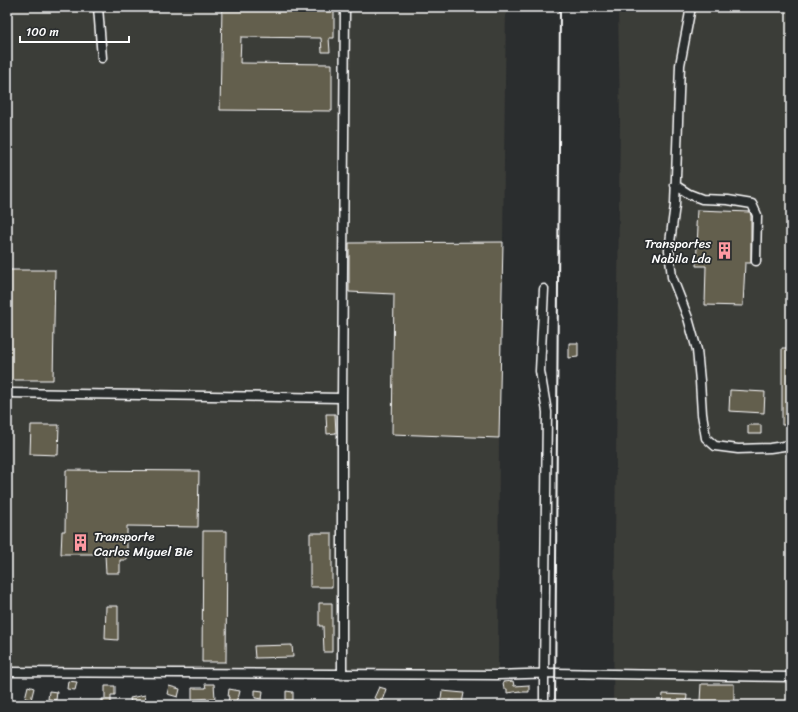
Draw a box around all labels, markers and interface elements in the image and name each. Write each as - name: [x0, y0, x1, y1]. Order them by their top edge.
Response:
- scale bar: [20, 18, 129, 44]
- text: 100 m: [26, 21, 59, 43]
- place label: Transportes Nabila Lda: [644, 232, 712, 270]
- building icon: Transportes Nabila Lda: [714, 240, 734, 260]
- place label: Transporte Carlos Miguel Bie: [94, 525, 193, 563]
- building icon: Transporte Carlos Miguel Bie: [71, 533, 91, 553]

